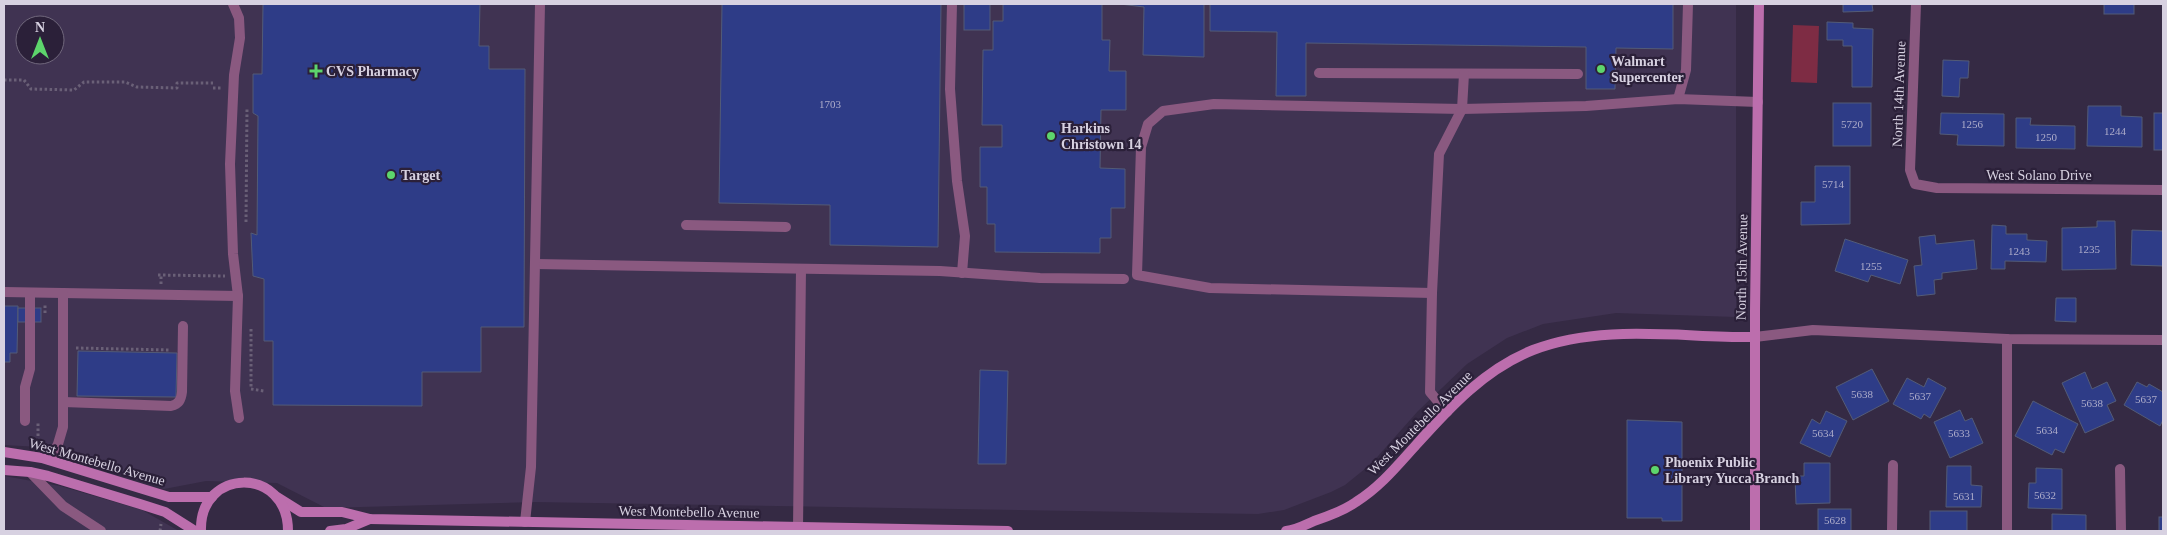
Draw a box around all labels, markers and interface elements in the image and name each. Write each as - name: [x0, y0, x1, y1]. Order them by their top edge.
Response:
- north arrow: [15, 15, 65, 65]
- text: N: [35, 20, 45, 35]
- street label: North 14th Avenue: [1890, 41, 1908, 147]
- place label: Walmart Supercenter: [1611, 54, 1684, 85]
- marker: Walmart Supercenter: [1595, 63, 1607, 75]
- place label: CVS Pharmacy: [326, 64, 419, 79]
- marker: CVS Pharmacy: [310, 65, 322, 77]
- house number: 1703: [819, 98, 842, 110]
- house number: 5720: [1841, 118, 1864, 130]
- house number: 1256: [1961, 118, 1984, 130]
- place label: Harkins Christown 14: [1061, 121, 1142, 152]
- house number: 1244: [2104, 125, 2127, 137]
- marker: Harkins Christown 14: [1045, 130, 1057, 142]
- house number: 1250: [2035, 131, 2058, 143]
- place label: Target: [401, 168, 440, 183]
- street label: West Solano Drive: [1986, 168, 2092, 183]
- marker: Target: [385, 169, 397, 181]
- house number: 5714: [1822, 178, 1845, 190]
- street label: North 15th Avenue: [1734, 214, 1750, 320]
- house number: 1235: [2078, 243, 2101, 255]
- house number: 1243: [2008, 245, 2031, 257]
- house number: 1255: [1860, 260, 1883, 272]
- street label: West Montebello Avenue: [1365, 368, 1475, 478]
- house number: 5638: [1851, 388, 1874, 400]
- house number: 5637: [1909, 390, 1932, 402]
- house number: 5637: [2135, 393, 2158, 405]
- house number: 5638: [2081, 397, 2104, 409]
- house number: 5634: [2036, 424, 2059, 436]
- house number: 5634: [1812, 427, 1835, 439]
- house number: 5633: [1948, 427, 1971, 439]
- street label: West Montebello Avenue: [27, 435, 167, 489]
- place label: Phoenix Public Library Yucca Branch: [1665, 455, 1800, 486]
- marker: Phoenix Public Library Yucca Branch: [1649, 464, 1661, 476]
- house number: 5632: [2034, 489, 2056, 501]
- house number: 5631: [1953, 490, 1975, 502]
- street label: West Montebello Avenue: [618, 503, 760, 521]
- house number: 5628: [1824, 514, 1847, 526]

